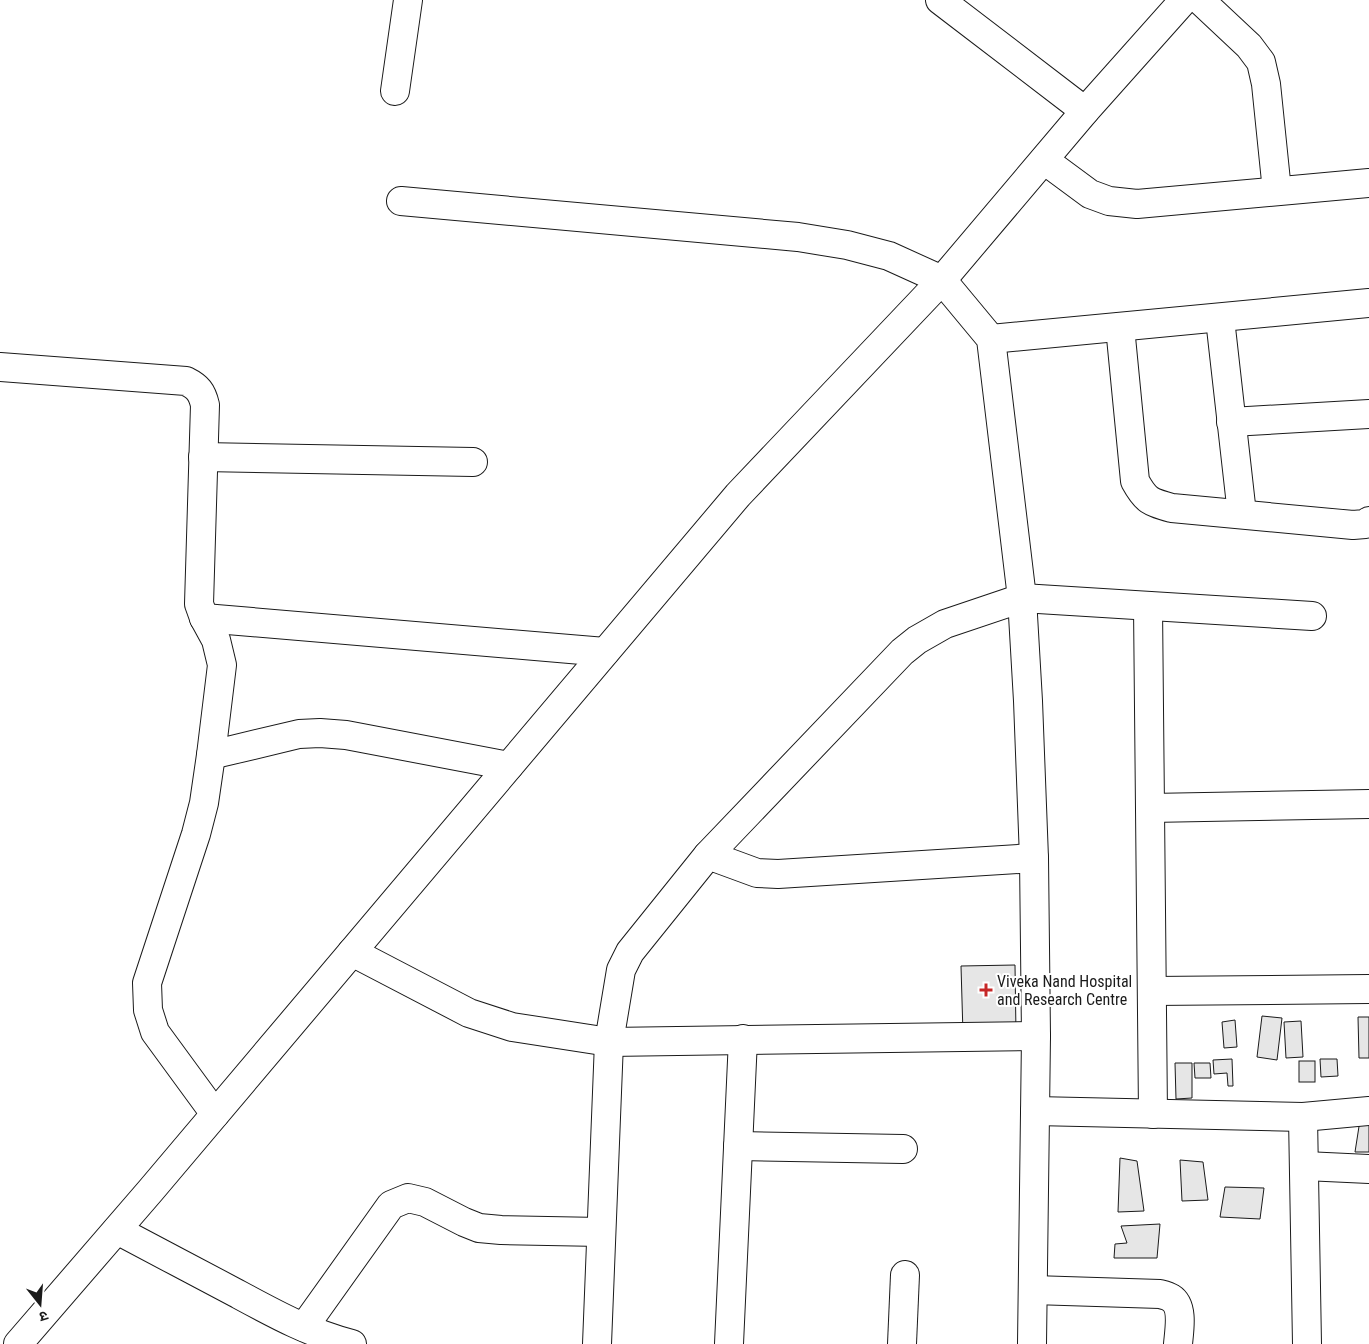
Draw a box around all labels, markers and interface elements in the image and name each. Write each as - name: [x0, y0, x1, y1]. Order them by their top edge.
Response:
- place label: Viveka Nand Hospital and Research Centre: [997, 972, 1132, 1009]
- marker: Viveka Nand Hospital and Research Centre: [979, 983, 993, 997]
- north arrow: [15, 1279, 65, 1329]
- text: उ: [37, 1308, 50, 1326]

